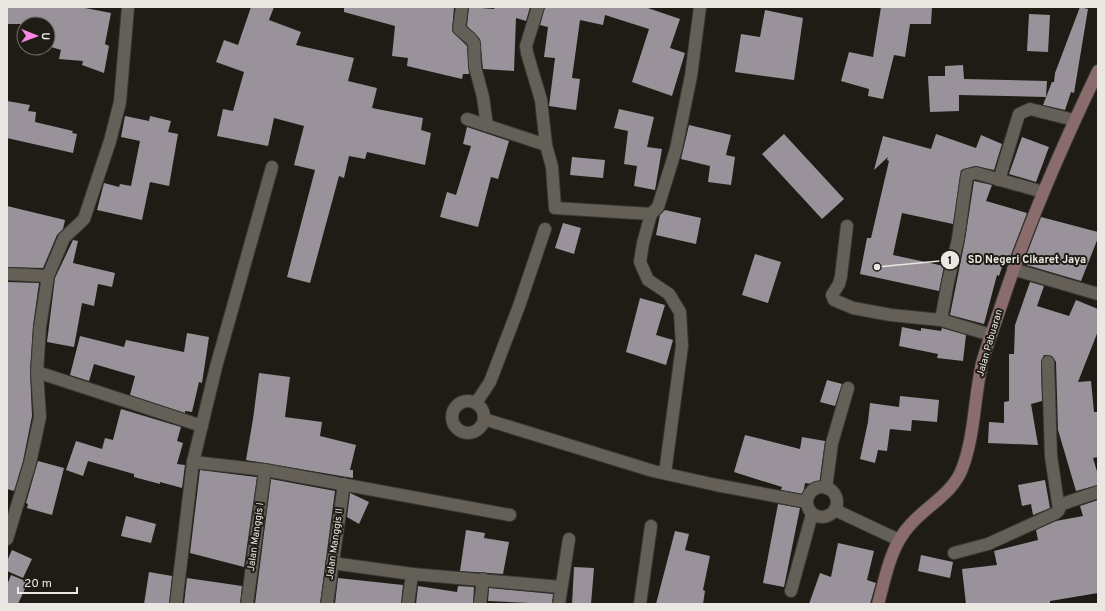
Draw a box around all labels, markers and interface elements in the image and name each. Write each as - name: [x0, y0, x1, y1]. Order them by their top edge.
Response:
- north arrow: [16, 16, 56, 56]
- text: U: [38, 32, 52, 40]
- callout: SD Negeri Cikaret Jaya: [940, 248, 1094, 271]
- text: 1: [948, 253, 952, 269]
- text: SD Negeri Cikaret Jaya: [968, 253, 1086, 267]
- street label: Jalan Pabuaran: [974, 308, 1006, 378]
- street label: Jalan Manggis I: [245, 502, 267, 572]
- street label: Jalan Manggis II: [324, 507, 346, 581]
- scale bar: [18, 569, 77, 595]
- text: 20 m: [24, 576, 52, 592]

